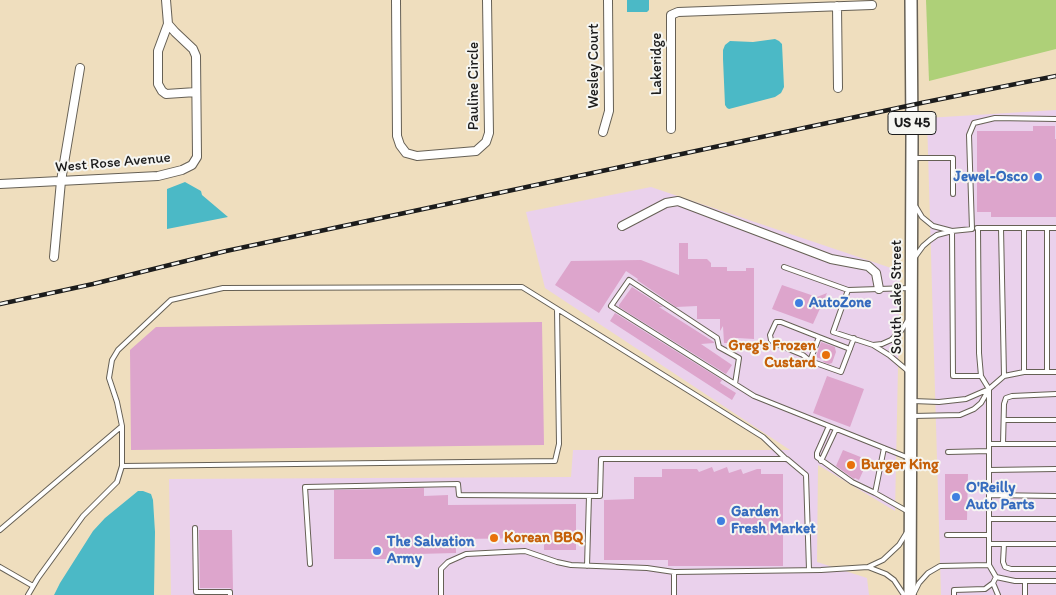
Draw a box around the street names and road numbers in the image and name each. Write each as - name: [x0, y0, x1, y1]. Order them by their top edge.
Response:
- street label: Wesley Court: [585, 23, 603, 109]
- street label: Lakeridge: [648, 33, 666, 95]
- street label: Pauline Circle: [465, 42, 483, 130]
- road number: US 45: [888, 112, 936, 134]
- street label: West Rose Avenue: [55, 149, 171, 177]
- street label: South Lake Street: [888, 240, 906, 354]

